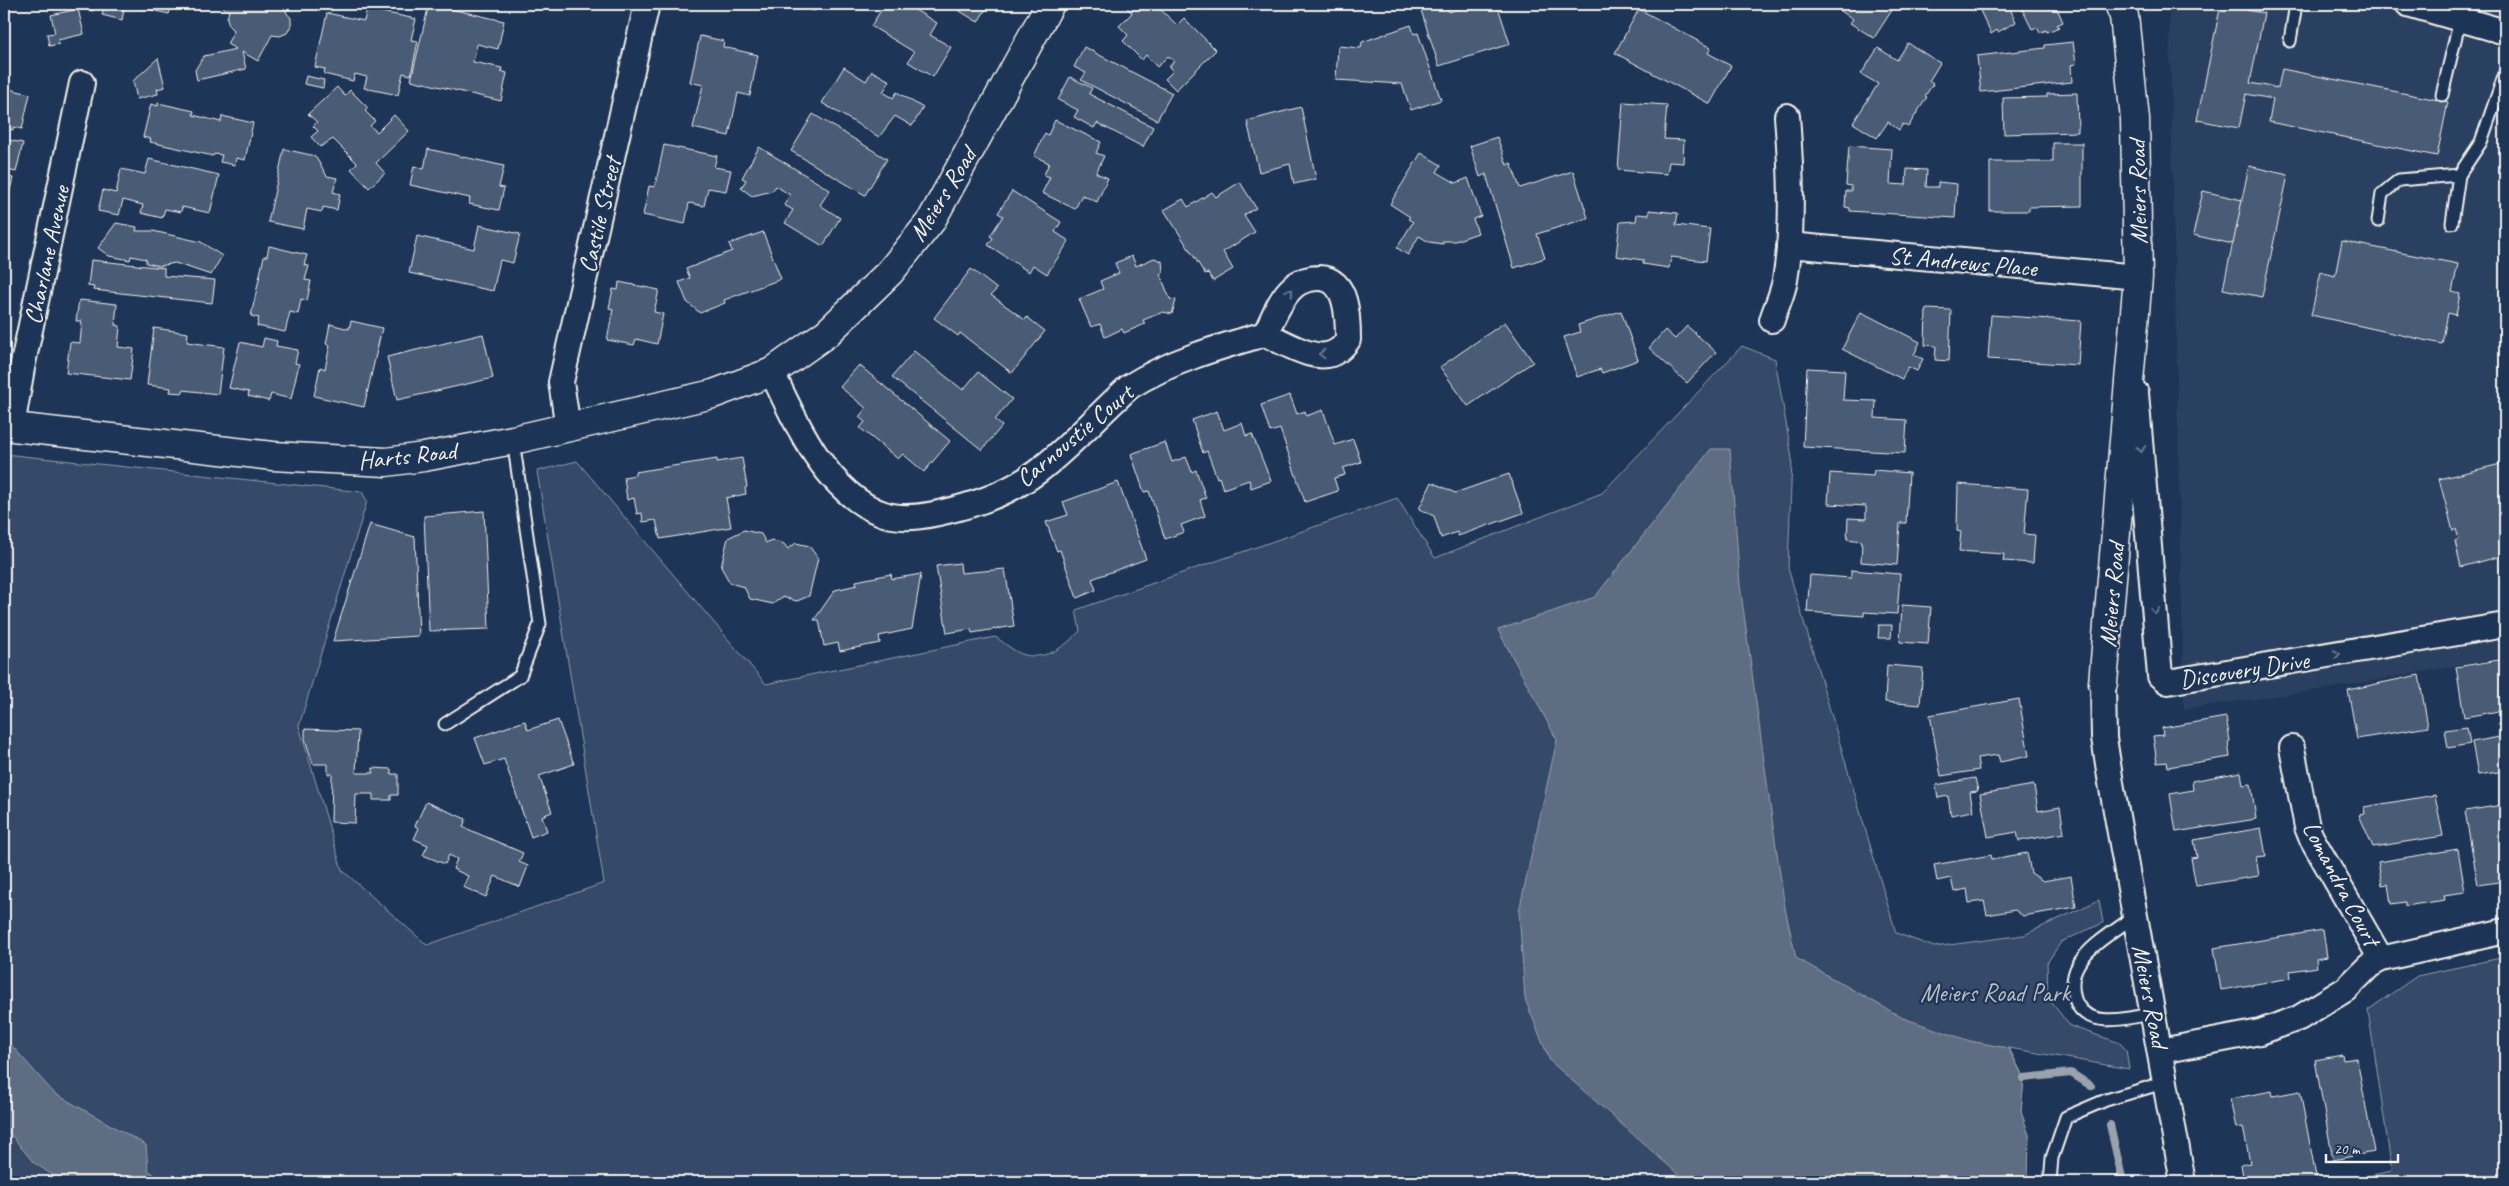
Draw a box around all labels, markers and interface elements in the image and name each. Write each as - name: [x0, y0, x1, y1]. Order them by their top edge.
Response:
- street label: Meiers Road: [2121, 136, 2155, 244]
- street label: Meiers Road: [902, 139, 986, 247]
- street label: Castile Street: [571, 151, 630, 276]
- street label: Charlane Avenue: [17, 181, 78, 327]
- street label: St Andrews Place: [1888, 240, 2040, 285]
- one-way arrow: [1284, 289, 1293, 298]
- one-way arrow: [1317, 349, 1325, 359]
- street label: Carnoustie Court: [1009, 375, 1142, 494]
- street label: Harts Road: [357, 435, 462, 477]
- one-way arrow: [2135, 445, 2146, 453]
- street label: Meiers Road: [2092, 539, 2133, 648]
- one-way arrow: [2149, 607, 2160, 615]
- street label: Discovery Drive: [2177, 644, 2313, 696]
- one-way arrow: [2333, 650, 2342, 660]
- street label: Lomandra Court: [2295, 815, 2389, 955]
- street label: Meiers Road: [2124, 942, 2176, 1054]
- park label: Meiers Road Park: [1920, 977, 2072, 1009]
- scale bar: [2326, 1131, 2399, 1163]
- text: 20 m: [2334, 1140, 2361, 1159]

